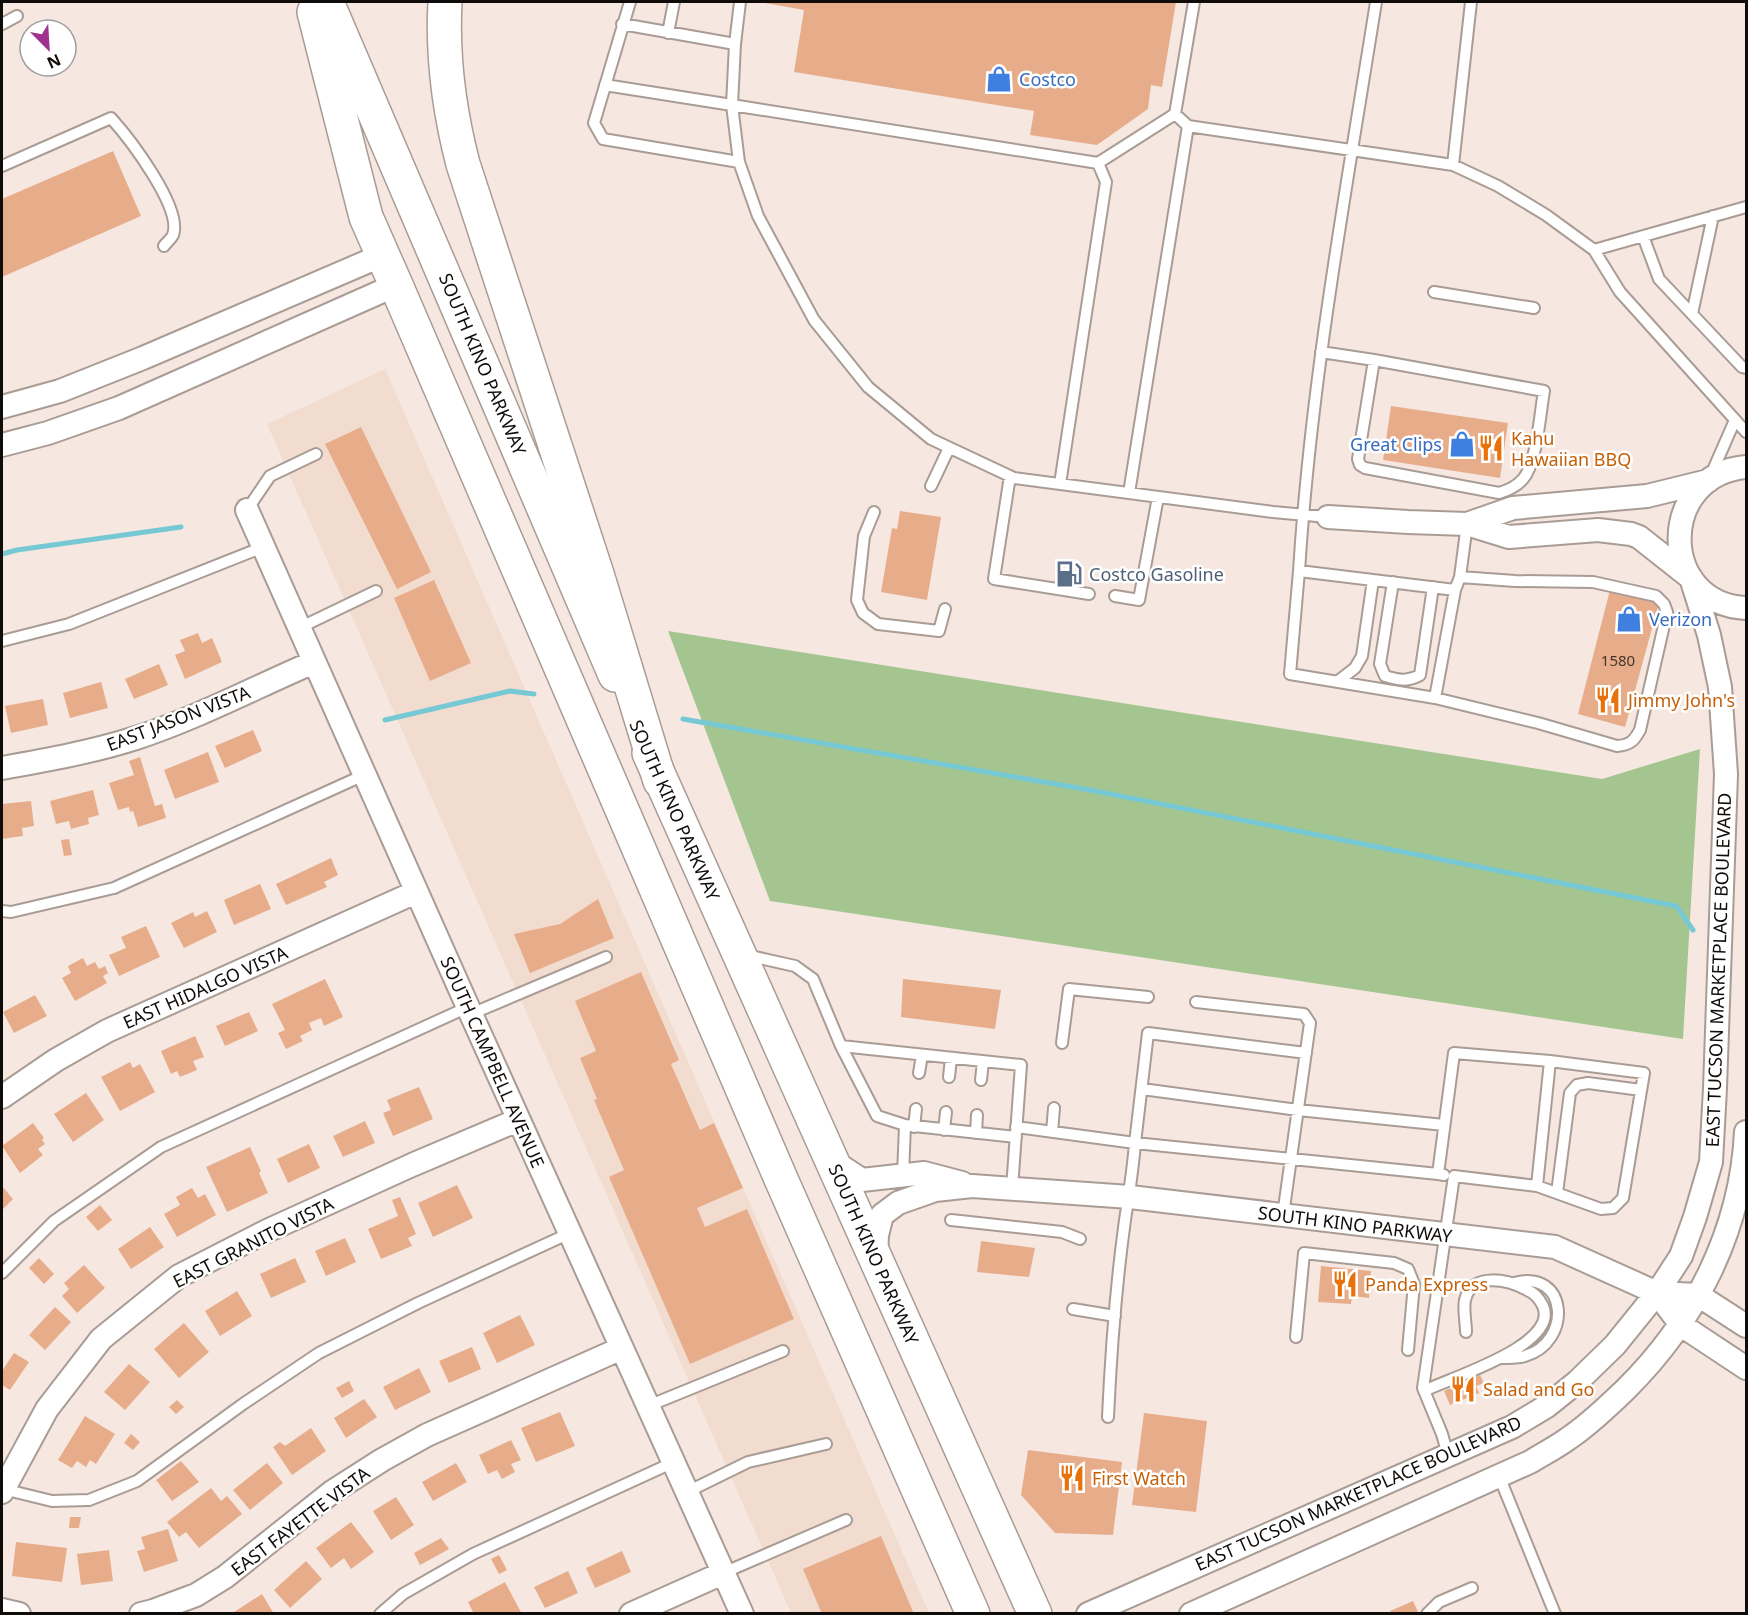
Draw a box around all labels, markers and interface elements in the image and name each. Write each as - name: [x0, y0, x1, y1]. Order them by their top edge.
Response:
- north arrow: [18, 18, 78, 78]
- text: N: [44, 49, 65, 74]
- shop icon: Costco: [984, 64, 1014, 94]
- place label: Costco: [1019, 67, 1076, 91]
- street label: SOUTH KINO PARKWAY: [434, 269, 533, 459]
- place label: Kahu Hawaiian BBQ: [1511, 426, 1631, 471]
- shop icon: Great Clips: [1447, 429, 1477, 459]
- place label: Great Clips: [1350, 432, 1442, 456]
- restaurant icon: Kahu Hawaiian BBQ: [1476, 433, 1506, 463]
- fuel station icon: Costco Gasoline: [1054, 559, 1084, 589]
- place label: Costco Gasoline: [1089, 562, 1224, 586]
- shop icon: Verizon: [1614, 604, 1644, 634]
- place label: Verizon: [1649, 607, 1712, 631]
- house number: 1580: [1601, 650, 1635, 670]
- street label: EAST JASON VISTA: [103, 679, 254, 756]
- restaurant icon: Jimmy John's: [1593, 685, 1623, 715]
- place label: Jimmy John's: [1626, 688, 1735, 712]
- street label: SOUTH KINO PARKWAY: [624, 716, 726, 905]
- street label: EAST TUCSON MARKETPLACE BOULEVARD: [1700, 792, 1736, 1148]
- street label: EAST HIDALGO VISTA: [119, 940, 292, 1034]
- street label: SOUTH CAMPBELL AVENUE: [435, 953, 551, 1171]
- street label: SOUTH KINO PARKWAY: [823, 1160, 925, 1349]
- street label: EAST GRANITO VISTA: [169, 1191, 338, 1293]
- street label: SOUTH KINO PARKWAY: [1257, 1200, 1454, 1248]
- restaurant icon: Panda Express: [1330, 1269, 1360, 1299]
- place label: Panda Express: [1365, 1272, 1488, 1296]
- restaurant icon: Salad and Go: [1448, 1374, 1478, 1404]
- place label: Salad and Go: [1483, 1377, 1594, 1401]
- street label: EAST TUCSON MARKETPLACE BOULEVARD: [1191, 1410, 1525, 1576]
- street label: EAST FAYETTE VISTA: [226, 1461, 375, 1581]
- restaurant icon: First Watch: [1057, 1463, 1087, 1493]
- place label: First Watch: [1092, 1466, 1186, 1490]

